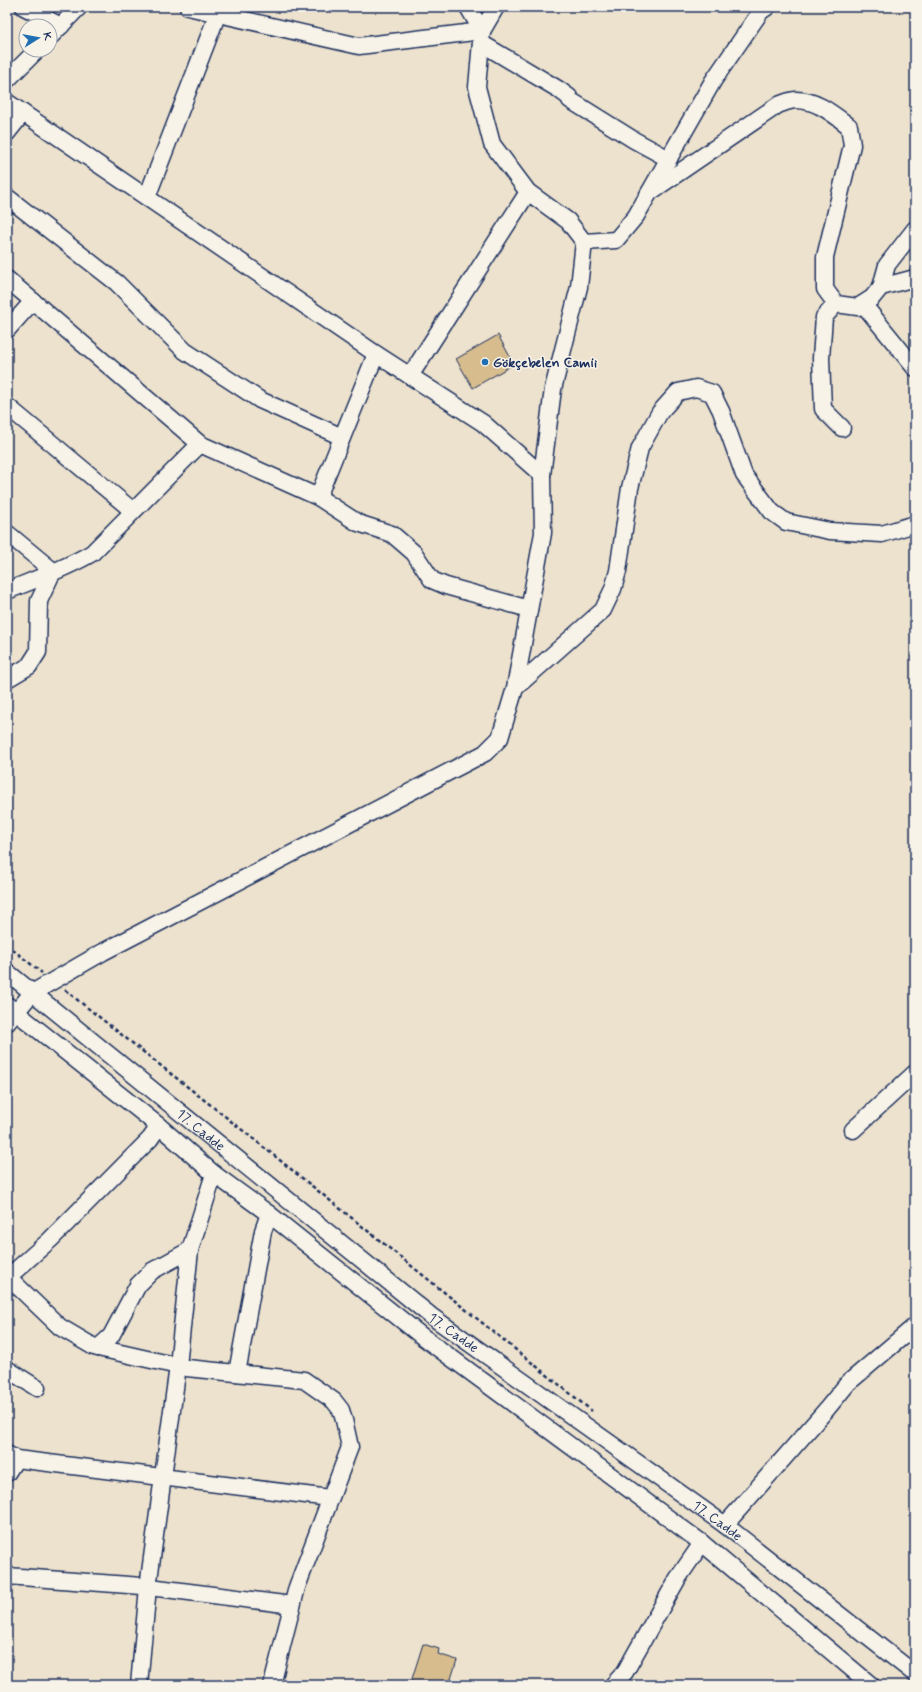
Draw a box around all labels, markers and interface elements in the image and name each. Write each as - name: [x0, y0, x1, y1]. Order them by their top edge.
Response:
- north arrow: [18, 18, 58, 58]
- text: K: [39, 31, 54, 42]
- place label: Gökçebelen Camii: [493, 354, 597, 372]
- marker: Gökçebelen Camii: [480, 357, 490, 367]
- street label: 17. Cadde: [172, 1105, 229, 1156]
- street label: 17. Cadde: [424, 1309, 482, 1357]
- street label: 17. Cadde: [689, 1497, 746, 1545]

